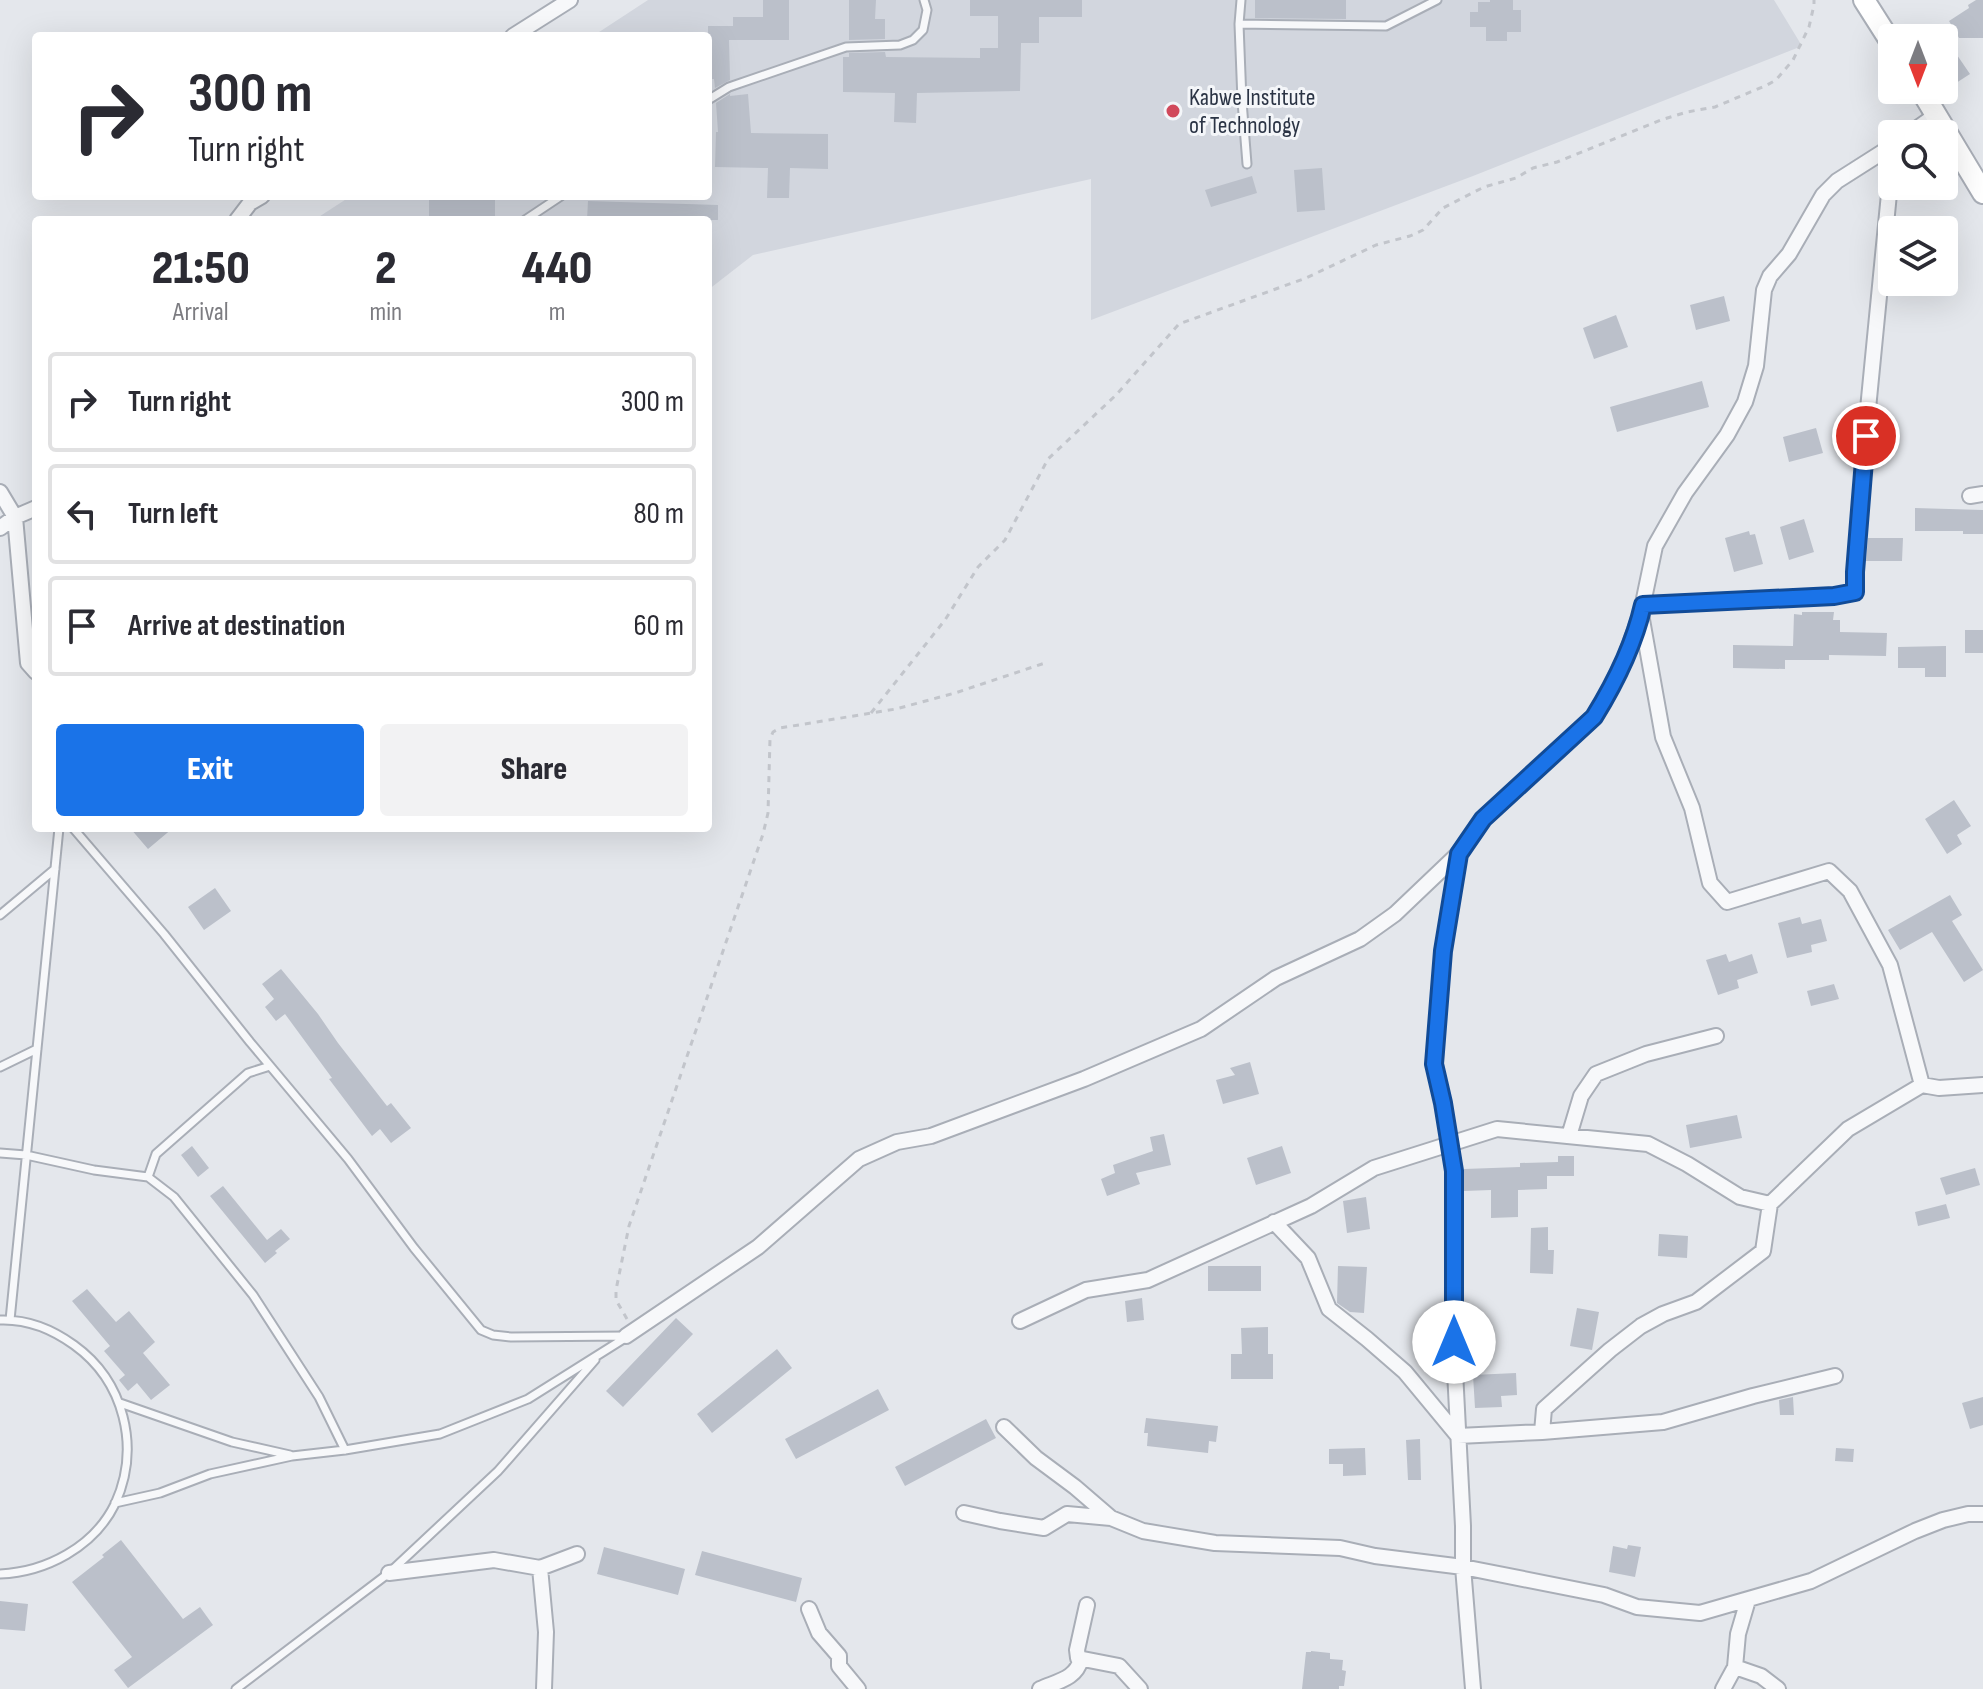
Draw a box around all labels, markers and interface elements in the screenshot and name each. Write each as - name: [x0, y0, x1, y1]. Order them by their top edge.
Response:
- north arrow: [1878, 24, 1958, 104]
- map controls: [1878, 24, 1958, 296]
- text: 300 m: [188, 61, 312, 128]
- icon: right: [56, 64, 160, 168]
- place label: Kabwe Institute of Technology: [1189, 83, 1315, 140]
- marker: Kabwe Institute of Technology: [1164, 102, 1182, 120]
- button: search: [1878, 120, 1958, 200]
- text: Turn right: [188, 129, 305, 172]
- button: layers: [1878, 216, 1958, 296]
- text: 21:50: [152, 240, 250, 297]
- text: 2: [375, 240, 397, 297]
- text: 440: [522, 240, 592, 297]
- text: Arrival: [173, 297, 229, 328]
- text: min: [369, 297, 402, 328]
- text: m: [549, 297, 565, 328]
- icon: right: [60, 380, 104, 424]
- text: Turn right: [128, 384, 231, 420]
- text: 300 m: [621, 384, 684, 420]
- pin: [1832, 402, 1900, 470]
- icon: arrive: [1844, 414, 1888, 458]
- icon: left: [60, 492, 104, 536]
- text: Turn left: [128, 496, 218, 532]
- text: 80 m: [633, 496, 684, 532]
- icon: arrive: [60, 604, 104, 648]
- text: Arrive at destination: [128, 608, 345, 644]
- text: 60 m: [633, 608, 684, 644]
- button: Exit: [56, 724, 364, 816]
- button: Share: [380, 724, 688, 816]
- position arrow: [1412, 1300, 1496, 1384]

